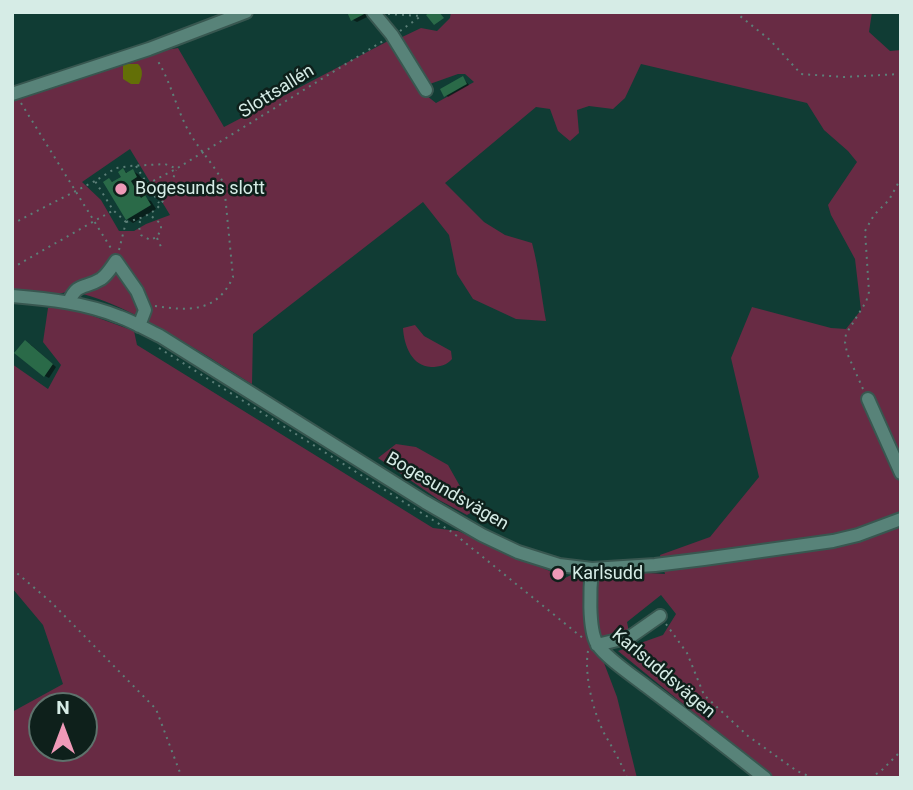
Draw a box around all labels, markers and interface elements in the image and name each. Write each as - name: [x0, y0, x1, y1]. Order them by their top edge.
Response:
- street label: Slottsallén: [235, 60, 319, 124]
- place label: Bogesunds slott: [135, 178, 265, 200]
- marker: Bogesunds slott: [113, 181, 129, 197]
- street label: Bogesundsvägen: [382, 448, 512, 536]
- place label: Karlsudd: [572, 563, 643, 585]
- marker: Karlsudd: [550, 566, 566, 582]
- street label: Karlsuddsvägen: [607, 624, 719, 724]
- north arrow: [28, 692, 98, 762]
- text: N: [56, 696, 70, 719]

